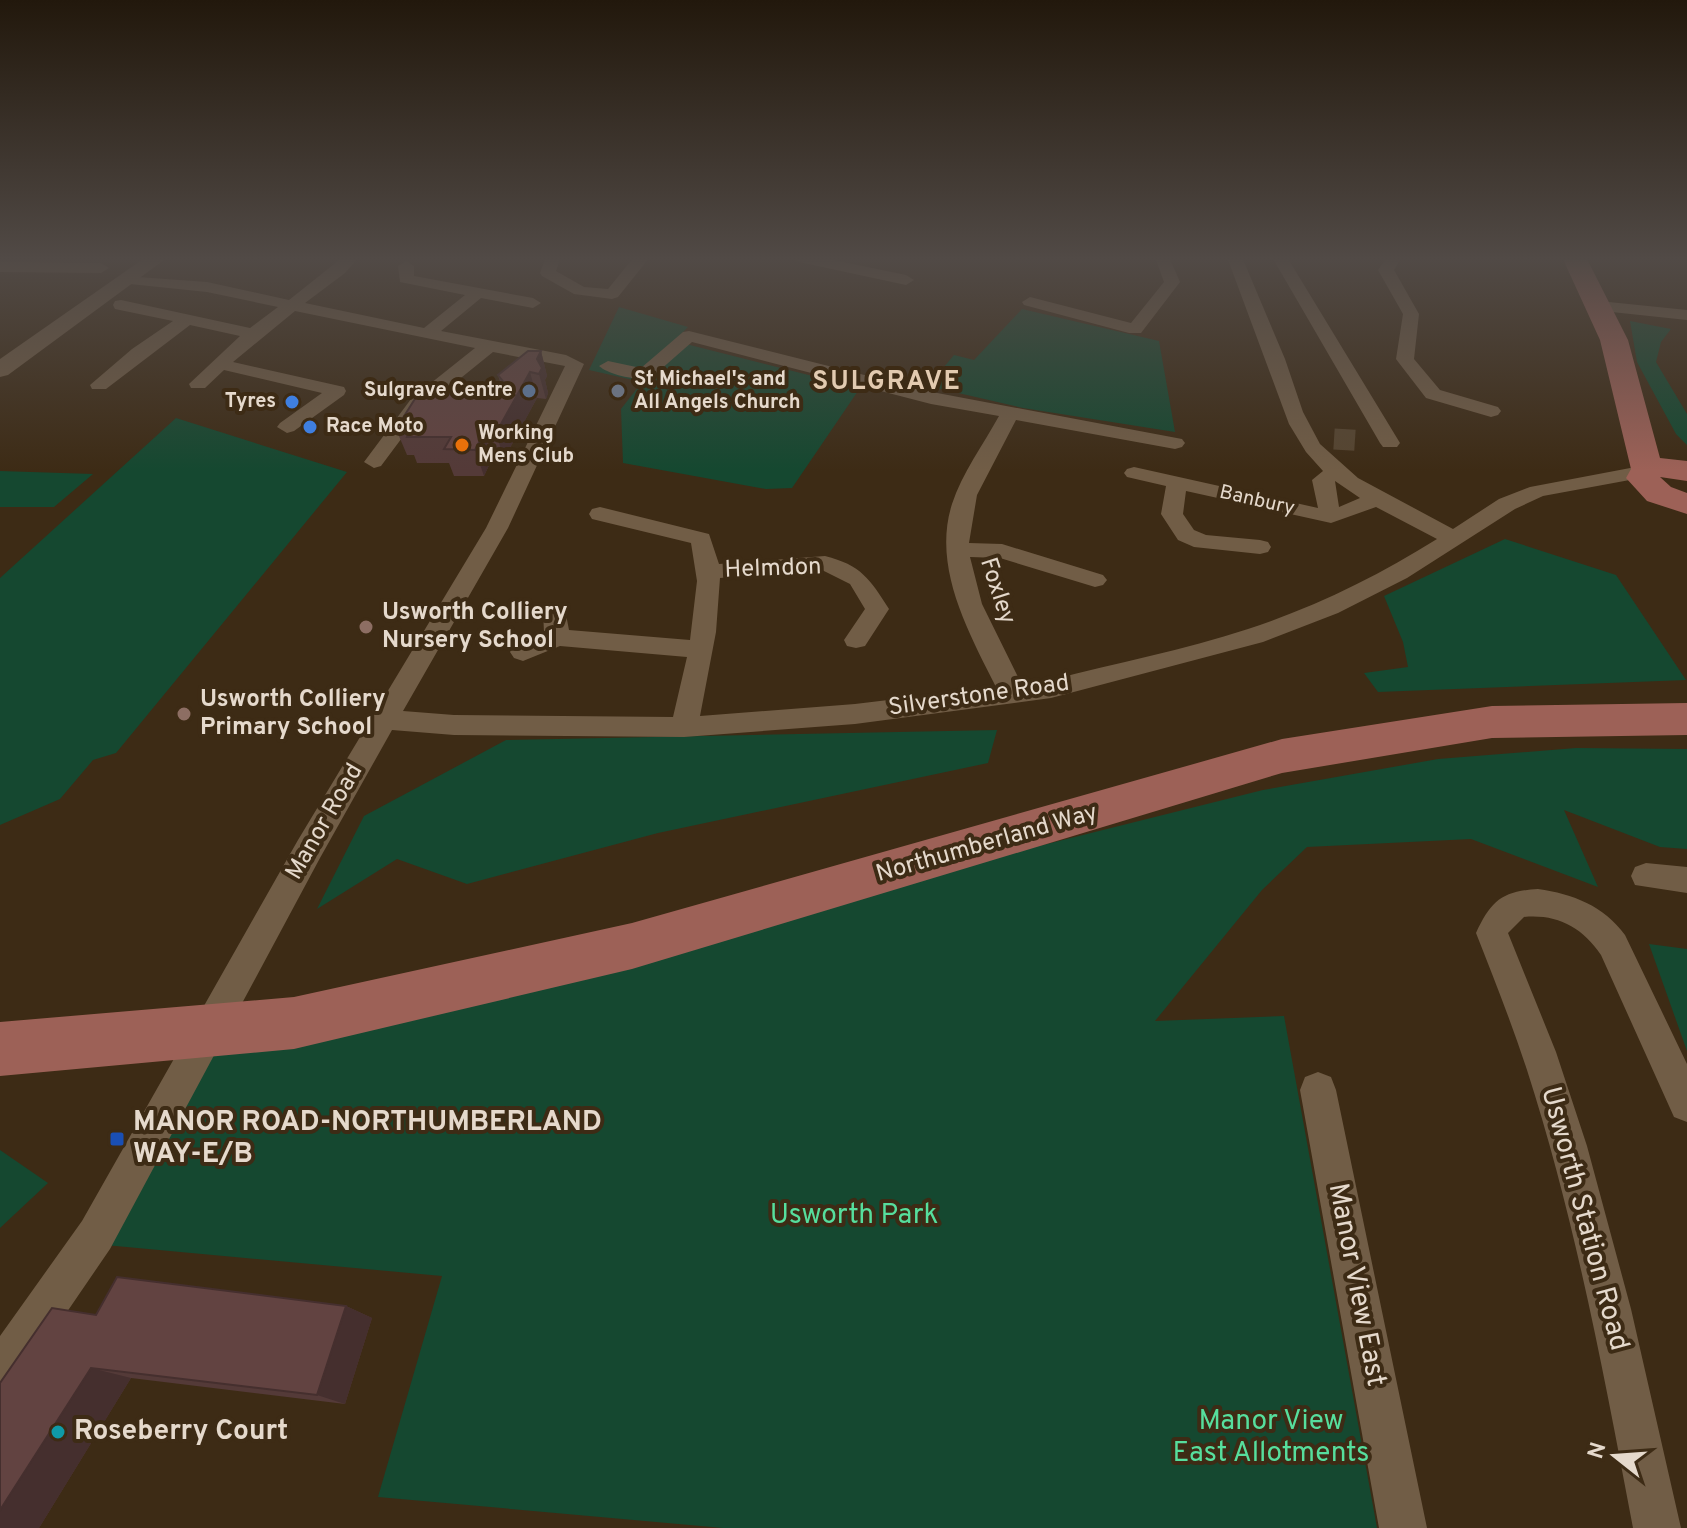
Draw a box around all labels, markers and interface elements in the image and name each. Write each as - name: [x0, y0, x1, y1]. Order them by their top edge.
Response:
- district label: SULGRAVE: [812, 366, 962, 399]
- place label: St Michael's and All Angels Church: [634, 367, 801, 416]
- place label: Sulgrave Centre: [364, 378, 513, 404]
- marker: Sulgrave Centre: [520, 382, 538, 400]
- marker: St Michael's and All Angels Church: [609, 382, 627, 400]
- place label: Tyres: [225, 389, 276, 415]
- marker: Tyres: [283, 393, 301, 411]
- place label: Race Moto: [326, 414, 424, 440]
- marker: Race Moto: [301, 418, 319, 436]
- place label: Working Mens Club: [478, 421, 574, 470]
- marker: Working Mens Club: [453, 436, 471, 454]
- street label: Banbury: [1217, 480, 1297, 522]
- street label: Helmdon: [724, 552, 822, 586]
- street label: Foxley: [972, 554, 1022, 628]
- place label: Usworth Colliery Nursery School: [382, 598, 568, 656]
- marker: Usworth Colliery Nursery School: [357, 618, 375, 636]
- street label: Silverstone Road: [887, 668, 1071, 724]
- place label: Usworth Colliery Primary School: [200, 685, 386, 743]
- marker: Usworth Colliery Primary School: [175, 705, 193, 723]
- street label: Manor Road: [280, 759, 370, 885]
- street label: Northumberland Way: [873, 798, 1101, 890]
- street label: Usworth Station Road: [1531, 1083, 1637, 1355]
- place label: MANOR ROAD-NORTHUMBERLAND WAY-E/B: [133, 1105, 602, 1173]
- marker: MANOR ROAD-NORTHUMBERLAND WAY-E/B: [108, 1130, 126, 1148]
- street label: Manor View East: [1319, 1180, 1393, 1390]
- park label: Usworth Park: [770, 1198, 938, 1234]
- park label: Manor View East Allotments: [1172, 1404, 1370, 1472]
- place label: Roseberry Court: [74, 1414, 288, 1450]
- north arrow: [1575, 1416, 1655, 1496]
- marker: Roseberry Court: [49, 1423, 67, 1441]
- text: N: [1583, 1439, 1613, 1462]

